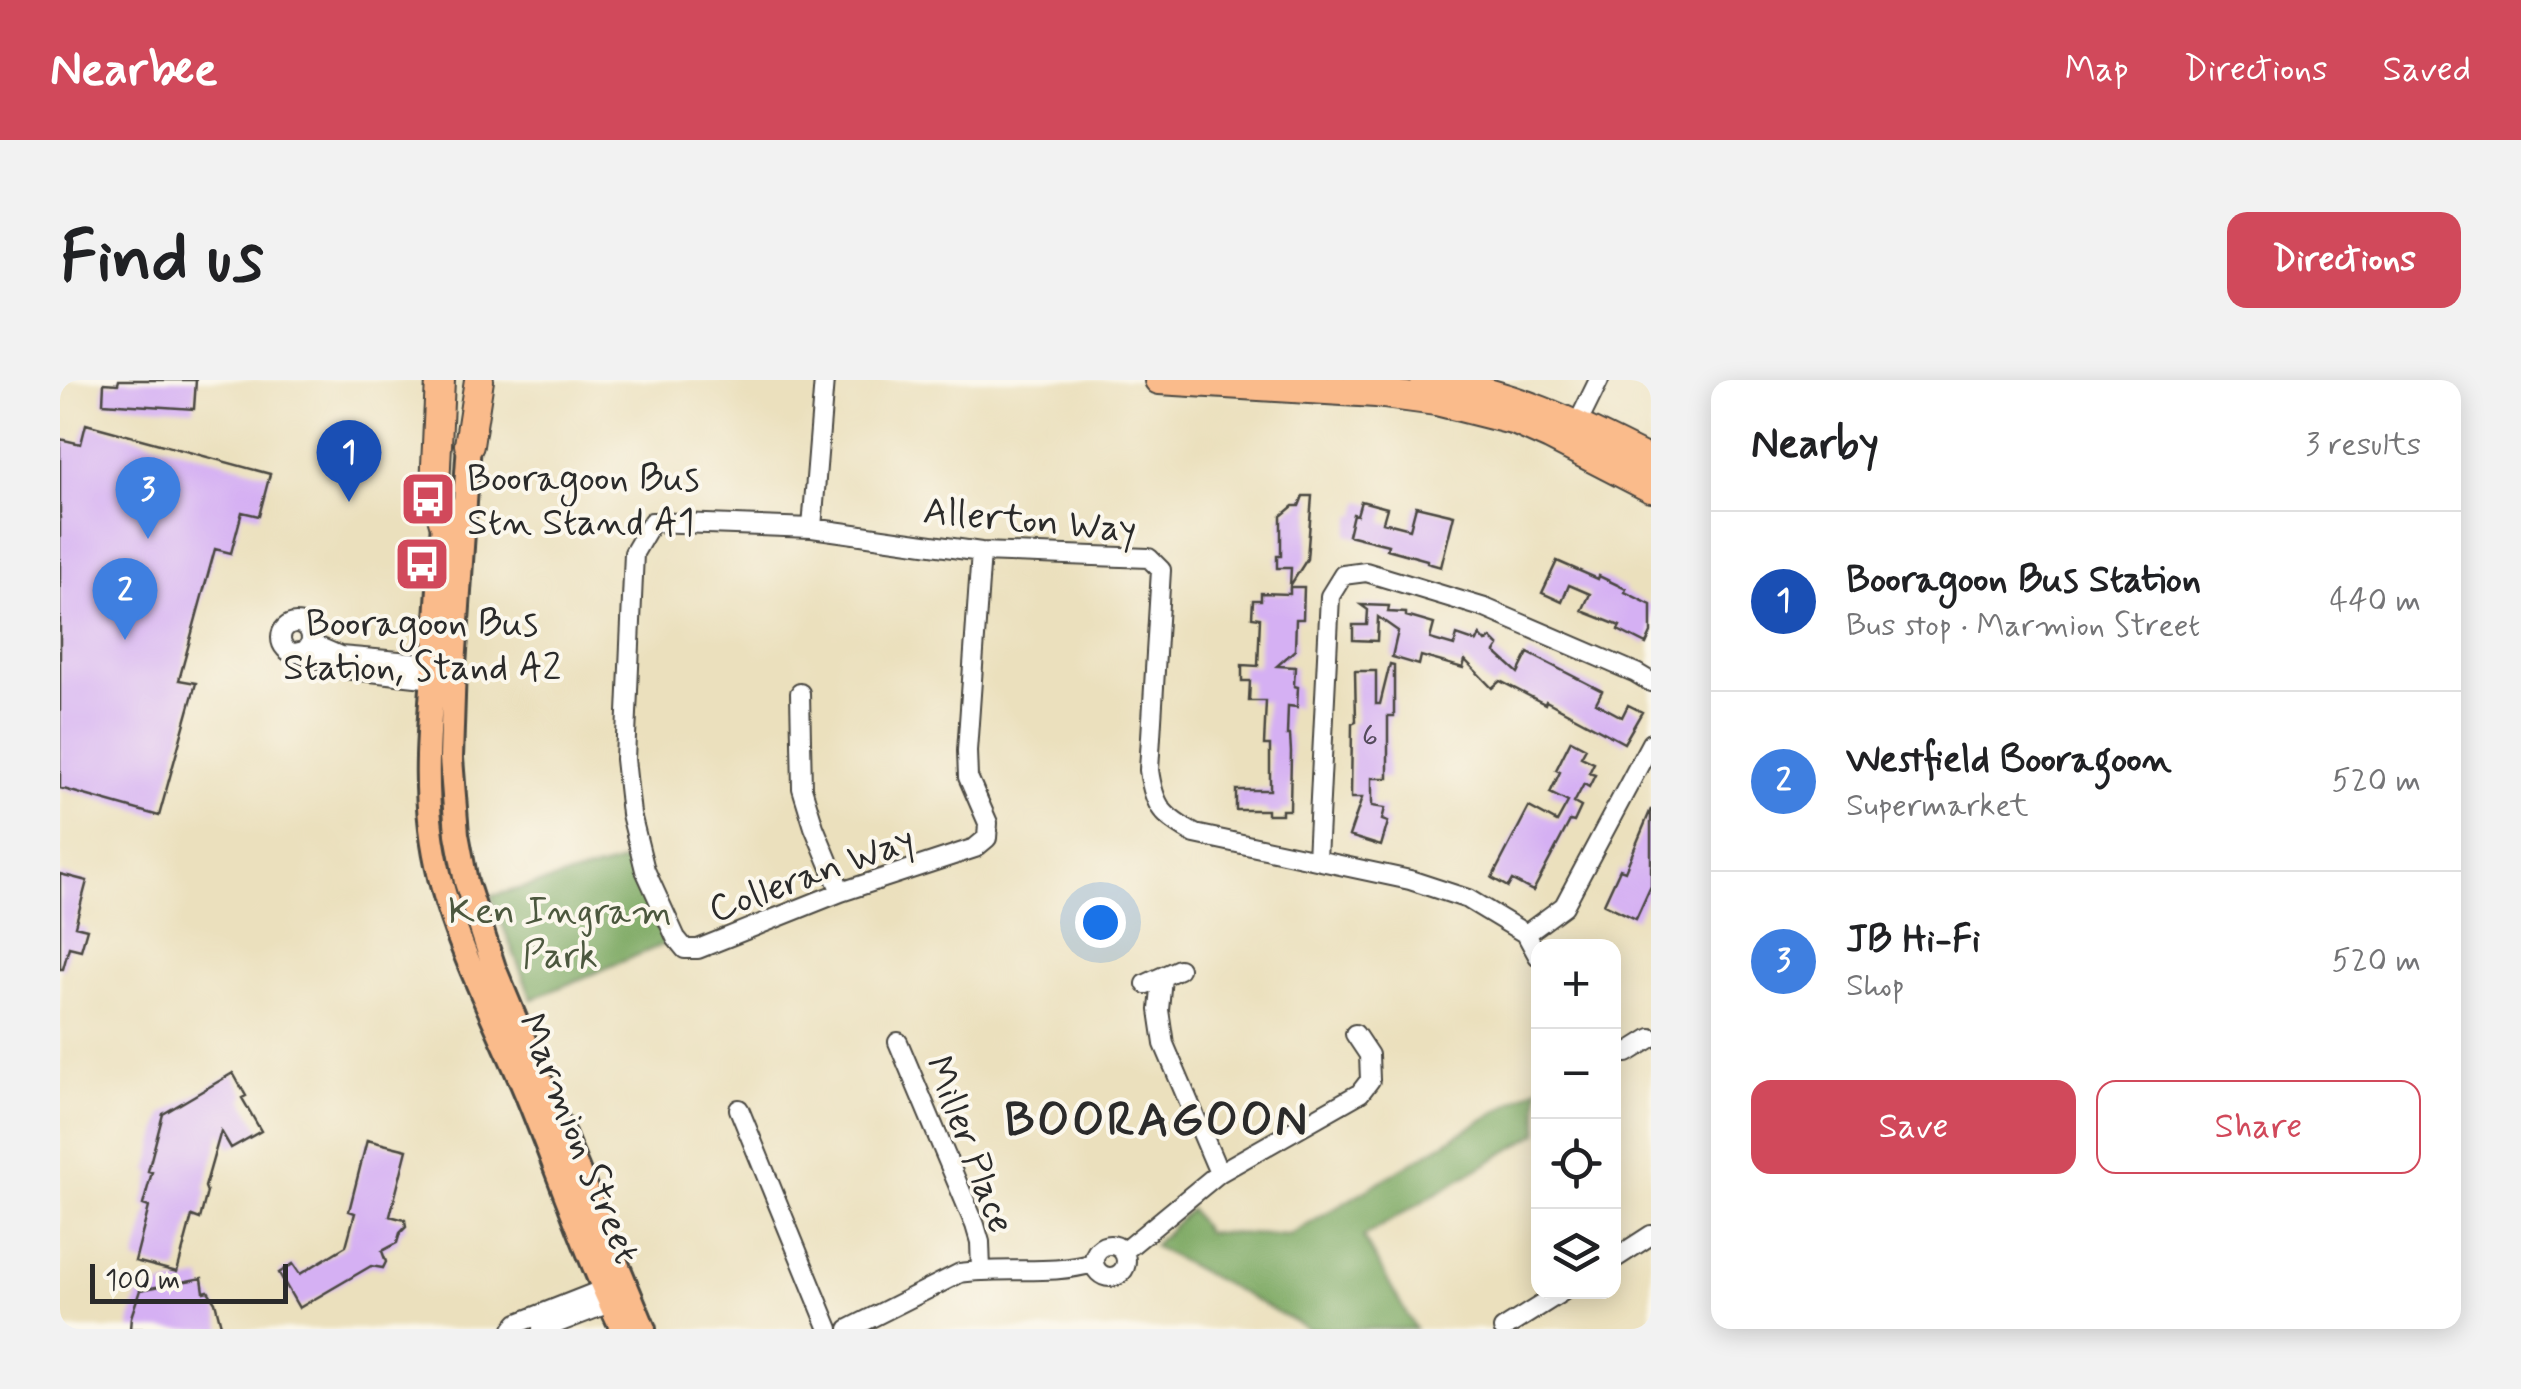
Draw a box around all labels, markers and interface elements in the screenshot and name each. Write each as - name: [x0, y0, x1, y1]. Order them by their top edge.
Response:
- text: Nearbee: [50, 39, 218, 102]
- text: Map: [2065, 47, 2129, 93]
- text: Directions: [2184, 47, 2328, 93]
- text: Saved: [2383, 47, 2471, 93]
- button: Directions: [2227, 212, 2461, 308]
- text: Find us: [60, 214, 264, 306]
- text: Nearby: [1751, 418, 1879, 473]
- pin: 1: [316, 419, 382, 502]
- text: 3 results: [2305, 424, 2421, 466]
- place label: Booragoon Bus Stn Stand A1: [467, 455, 699, 548]
- pin: 3: [116, 456, 180, 539]
- bus stop icon: Booragoon Bus Stn Stand A1: [398, 469, 458, 529]
- street label: Allerton Way: [921, 488, 1139, 555]
- bus stop icon: Booragoon Bus Station, Stand A2: [392, 534, 452, 594]
- text: Booragoon Bus Station: [1846, 556, 2201, 605]
- pin: 2: [92, 558, 158, 640]
- text: 1: [1776, 580, 1791, 622]
- text: 440 m: [2330, 580, 2421, 622]
- place label: Booragoon Bus Station, Stand A2: [283, 600, 561, 693]
- text: Bus stop · Marmion Street: [1846, 605, 2200, 647]
- house number: 6: [1362, 715, 1378, 757]
- text: Westfield Booragoon: [1846, 736, 2171, 785]
- text: 2: [1776, 760, 1791, 802]
- text: 520 m: [2332, 760, 2421, 802]
- text: Supermarket: [1846, 785, 2029, 827]
- street label: Colleran Way: [702, 816, 921, 935]
- park label: Ken Ingram Park: [448, 888, 672, 981]
- your location: [1075, 897, 1126, 948]
- text: JB Hi-Fi: [1846, 916, 1980, 965]
- map controls: [1531, 939, 1621, 1299]
- button: +: [1531, 939, 1621, 1029]
- text: 3: [1776, 940, 1791, 982]
- text: 520 m: [2332, 940, 2421, 982]
- text: Shop: [1846, 965, 1905, 1007]
- street label: Marmion Street: [505, 1007, 650, 1271]
- button: −: [1531, 1029, 1621, 1119]
- street label: Miller Place: [912, 1049, 1025, 1241]
- button: Save: [1751, 1080, 2076, 1174]
- button: Share: [2096, 1080, 2421, 1174]
- district label: BOORAGOON: [1004, 1090, 1310, 1153]
- button: locate: [1531, 1119, 1621, 1209]
- button: layers: [1531, 1209, 1621, 1299]
- scale bar: [90, 1259, 288, 1304]
- text: 100 m: [105, 1263, 180, 1300]

